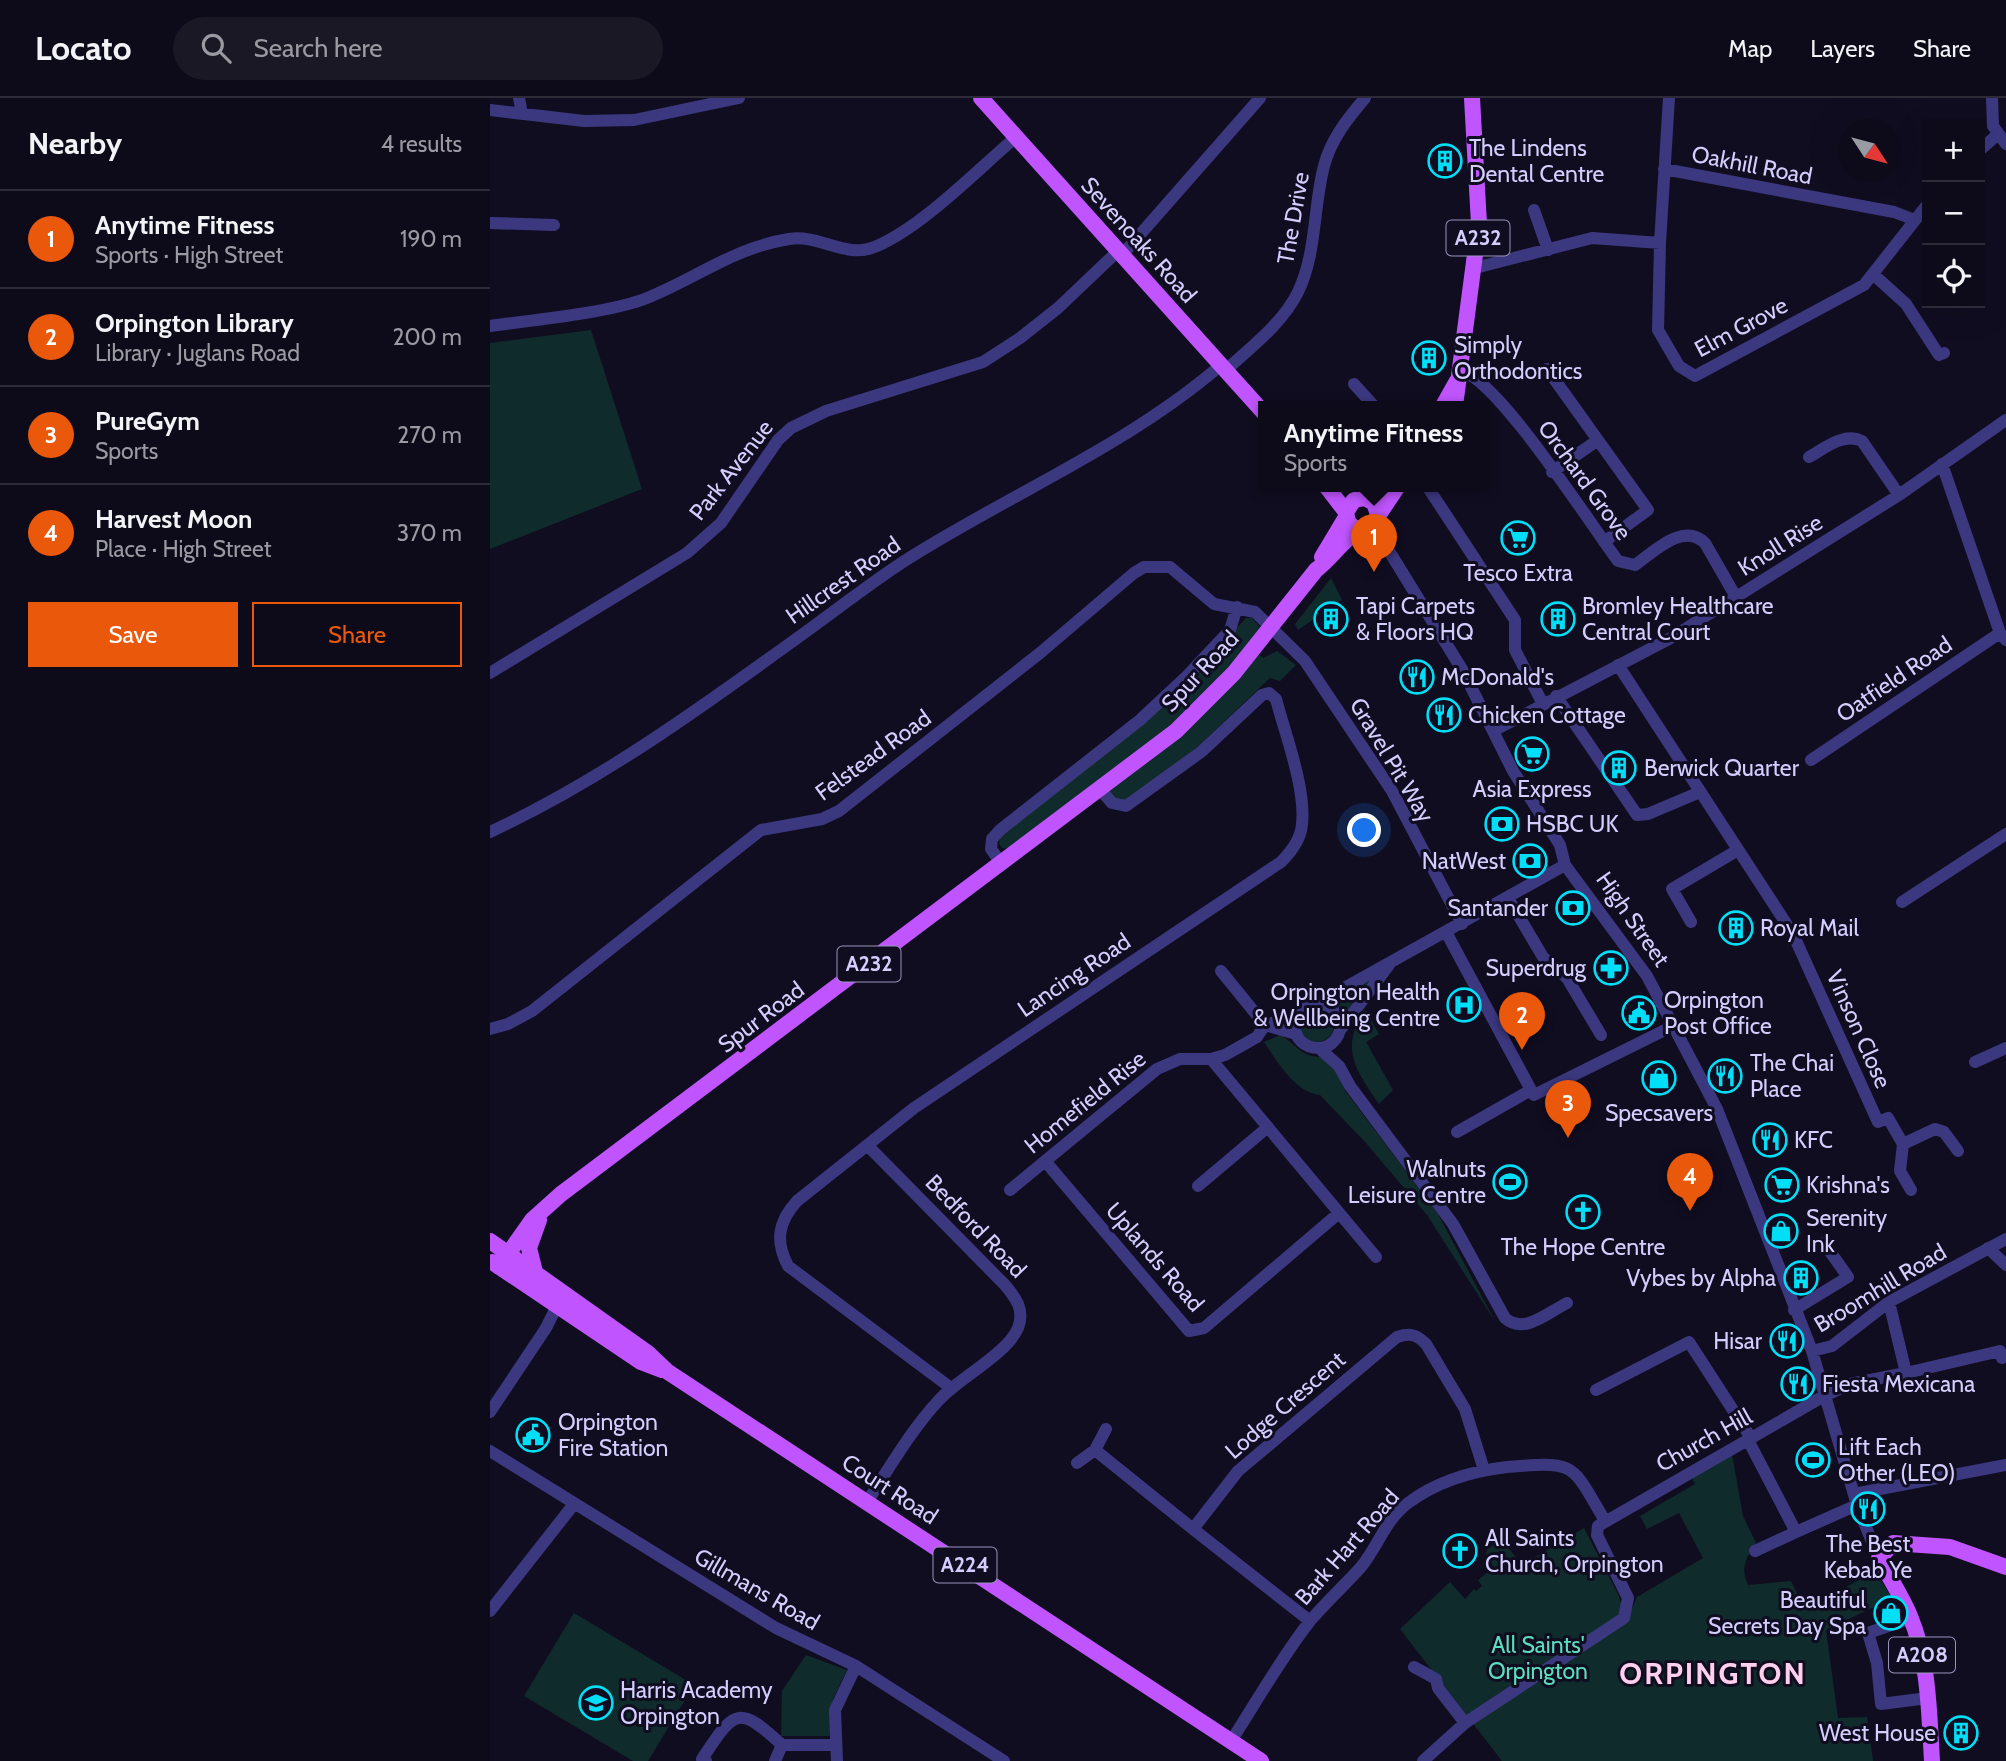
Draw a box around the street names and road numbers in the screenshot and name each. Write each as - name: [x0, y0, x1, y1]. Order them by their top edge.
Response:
- street label: Oakhill Road: [1689, 140, 1815, 190]
- street label: The Drive: [1271, 169, 1315, 266]
- street label: Sevenoaks Road: [1075, 171, 1203, 309]
- road number: A232: [1446, 220, 1510, 256]
- street label: Elm Grove: [1690, 291, 1792, 363]
- street label: Park Avenue: [683, 414, 779, 526]
- street label: Orchard Grove: [1532, 415, 1638, 545]
- street label: Knoll Rise: [1733, 508, 1828, 582]
- street label: Hillcrest Road: [780, 530, 906, 630]
- street label: Spur Road: [1155, 625, 1245, 717]
- street label: Oatfield Road: [1831, 630, 1957, 728]
- street label: Gravel Pit Way: [1344, 693, 1440, 828]
- street label: Felstead Road: [810, 704, 936, 806]
- street label: High Street: [1590, 866, 1676, 972]
- street label: Lancing Road: [1012, 927, 1136, 1023]
- road number: A232: [838, 946, 900, 982]
- street label: Vinson Close: [1821, 966, 1898, 1093]
- street label: Spur Road: [712, 976, 810, 1058]
- street label: Homefield Rise: [1019, 1044, 1151, 1159]
- street label: Bedford Road: [920, 1168, 1032, 1284]
- street label: Uplands Road: [1100, 1197, 1210, 1317]
- street label: Broomhill Road: [1809, 1238, 1951, 1338]
- street label: Lodge Crescent: [1219, 1345, 1351, 1465]
- street label: Church Hill: [1651, 1402, 1757, 1478]
- street label: Court Road: [837, 1448, 943, 1530]
- street label: Bark Hart Road: [1289, 1483, 1405, 1611]
- street label: Gillmans Road: [690, 1542, 824, 1636]
- road number: A224: [934, 1548, 996, 1582]
- road number: A208: [1889, 1638, 1955, 1672]

